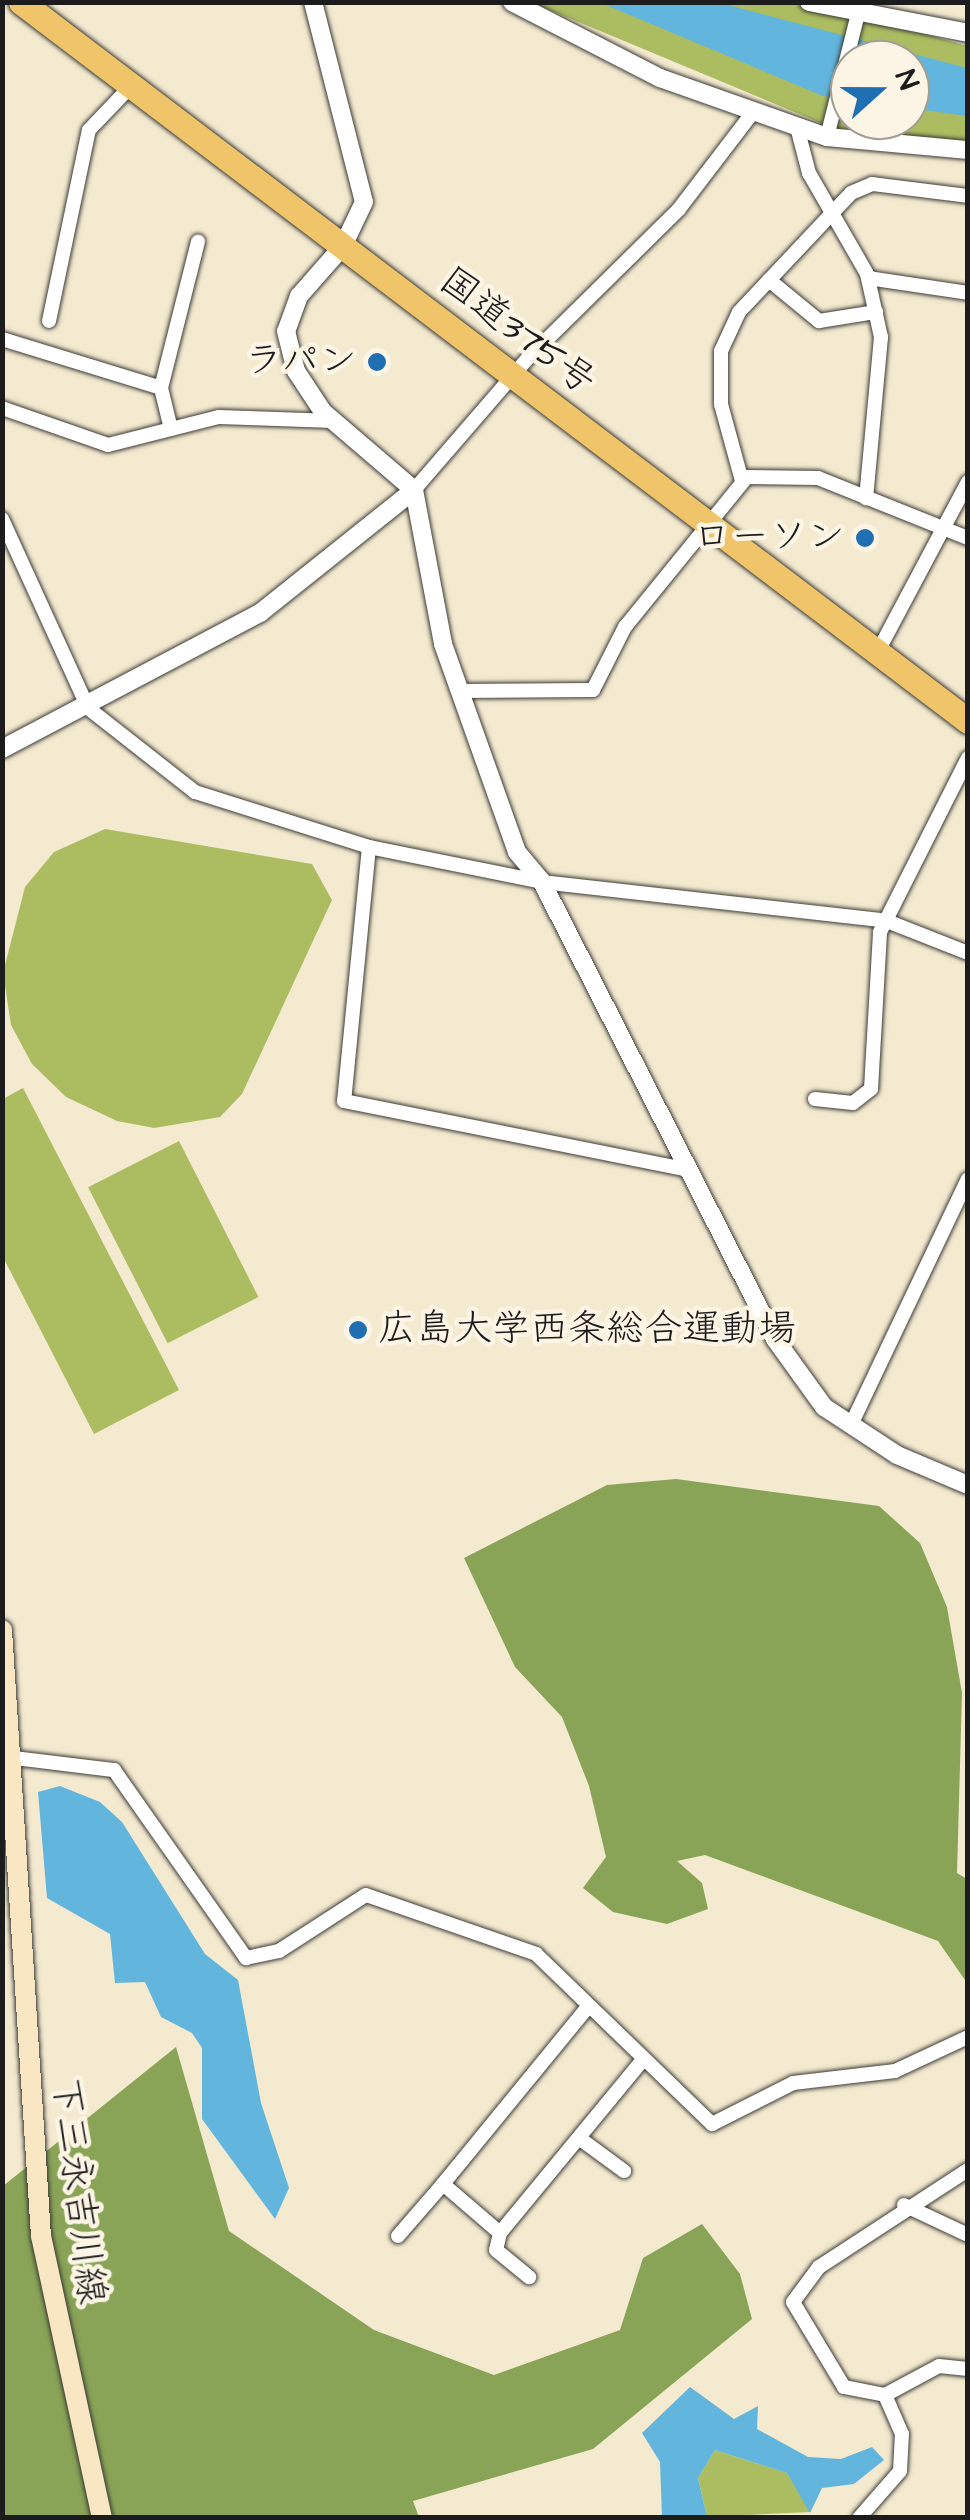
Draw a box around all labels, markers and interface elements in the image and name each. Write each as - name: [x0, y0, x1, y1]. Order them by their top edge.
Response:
- north arrow: [830, 40, 930, 140]
- text: N: [885, 65, 928, 95]
- street label: 国道375号: [430, 259, 604, 405]
- place label: ラパン: [243, 339, 357, 385]
- marker: ラパン: [366, 351, 388, 373]
- place label: ローソン: [693, 515, 845, 561]
- marker: ローソン: [854, 527, 876, 549]
- place label: 広島大学西条総合運動場: [378, 1307, 796, 1353]
- marker: 広島大学西条総合運動場: [347, 1319, 369, 1341]
- street label: 下三永吉川線: [40, 2075, 114, 2307]

